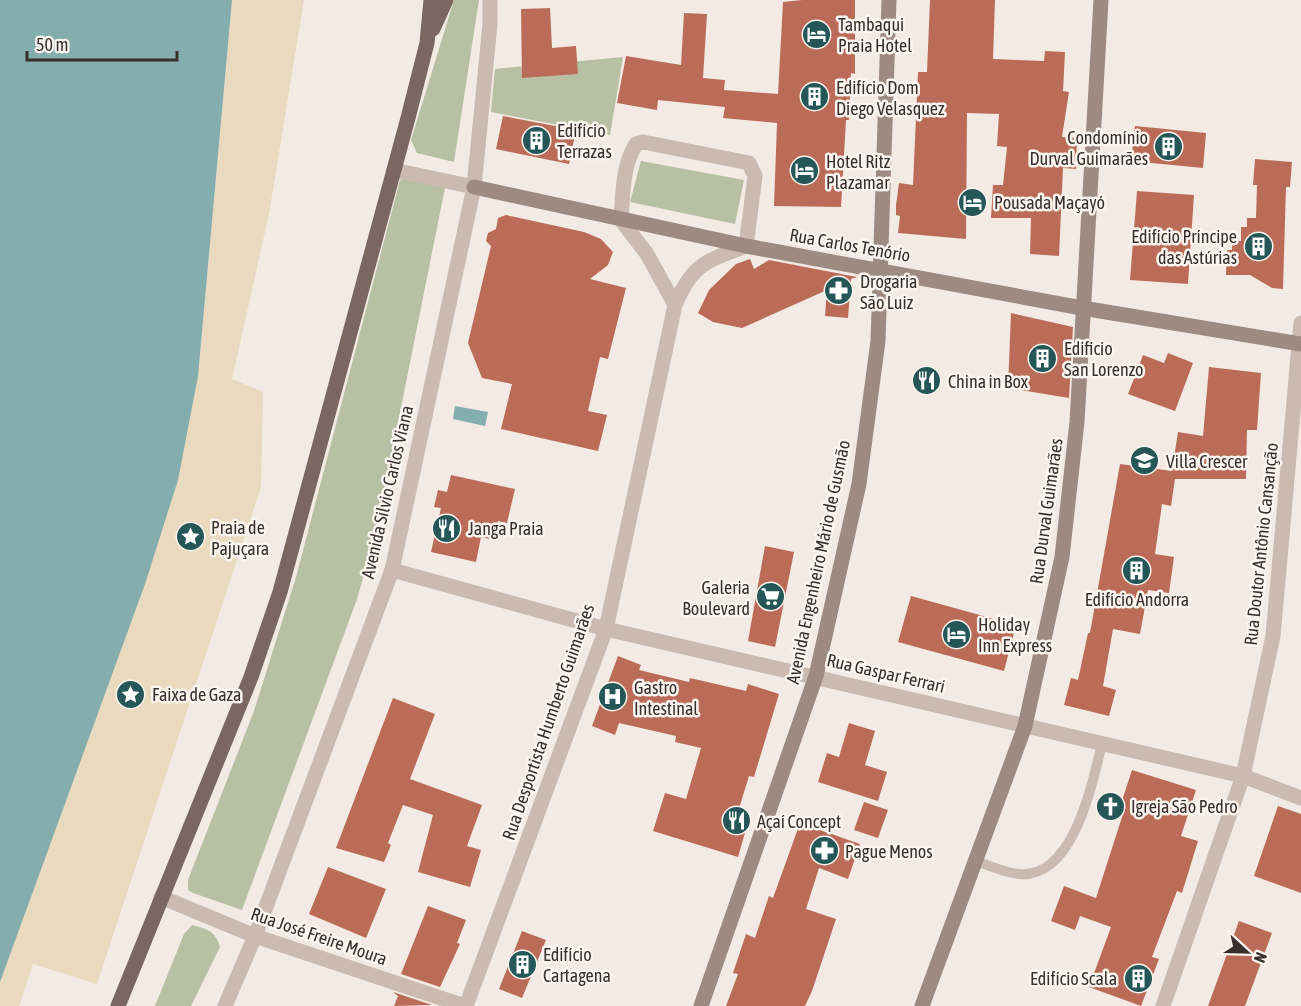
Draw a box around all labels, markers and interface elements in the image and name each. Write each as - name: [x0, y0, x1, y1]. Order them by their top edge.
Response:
- place label: Tambaqui Praia Hotel: [838, 14, 912, 56]
- hotel icon: Tambaqui Praia Hotel: [801, 18, 833, 50]
- scale bar: [27, 24, 177, 62]
- text: 50 m: [36, 34, 68, 55]
- place label: Edifício Dom Diego Velasquez: [836, 77, 945, 119]
- building icon: Edifício Dom Diego Velasquez: [799, 81, 831, 113]
- place label: Edifício Terrazas: [557, 120, 612, 162]
- building icon: Edifício Terrazas: [520, 124, 552, 156]
- place label: Condomínio Durval Guimarães: [1030, 127, 1148, 169]
- building icon: Condomínio Durval Guimarães: [1153, 131, 1185, 163]
- place label: Hotel Ritz Plazamar: [826, 151, 891, 193]
- hotel icon: Hotel Ritz Plazamar: [789, 155, 821, 187]
- hotel icon: Pousada Maçayó: [957, 186, 989, 218]
- place label: Pousada Maçayó: [994, 192, 1105, 213]
- street label: Rua Carlos Tenório: [788, 224, 912, 266]
- place label: Edifício Príncipe das Astúrias: [1131, 226, 1237, 268]
- building icon: Edifício Príncipe das Astúrias: [1242, 230, 1274, 262]
- place label: Drogaria São Luiz: [860, 271, 917, 313]
- pharmacy icon: Drogaria São Luiz: [823, 275, 855, 307]
- place label: Edificio San Lorenzo: [1064, 338, 1144, 380]
- building icon: Edificio San Lorenzo: [1027, 342, 1059, 374]
- restaurant icon: China in Box: [911, 365, 943, 397]
- place label: China in Box: [948, 371, 1028, 392]
- street label: Avenida Silvio Carlos Viana: [357, 403, 417, 581]
- street label: Rua Durval Guimarães: [1025, 437, 1067, 585]
- street label: Avenida Engenheiro Mário de Gusmão: [782, 438, 854, 686]
- street label: Rua Doutor Antônio Cansanção: [1240, 441, 1282, 647]
- school or university icon: Villa Crescer: [1129, 445, 1161, 477]
- place label: Villa Crescer: [1166, 451, 1248, 472]
- restaurant icon: Janga Praia: [431, 512, 463, 544]
- place label: Praia de Pajuçara: [211, 517, 269, 559]
- place label: Janga Praia: [468, 518, 544, 539]
- place icon: Praia de Pajuçara: [174, 521, 206, 553]
- building icon: Edifício Andorra: [1121, 554, 1153, 586]
- place label: Galeria Boulevard: [682, 577, 750, 619]
- supermarket icon: Galeria Boulevard: [755, 581, 787, 613]
- place label: Edifício Andorra: [1085, 589, 1189, 610]
- street label: Rua Desportista Humberto Guimarães: [498, 601, 598, 843]
- place label: Holiday Inn Express: [978, 614, 1052, 656]
- hotel icon: Holiday Inn Express: [941, 618, 973, 650]
- street label: Rua Gaspar Ferrari: [825, 649, 947, 697]
- place label: Gastro Intestinal: [634, 677, 698, 719]
- place icon: Faixa de Gaza: [115, 678, 147, 710]
- hospital icon: Gastro Intestinal: [597, 681, 629, 713]
- place label: Faixa de Gaza: [152, 684, 241, 705]
- church icon: Igreja São Pedro: [1094, 790, 1126, 822]
- place label: Igreja São Pedro: [1131, 796, 1238, 817]
- restaurant icon: Açaí Concept: [720, 805, 752, 837]
- place label: Açaí Concept: [757, 811, 841, 832]
- pharmacy icon: Pague Menos: [808, 835, 840, 867]
- place label: Pague Menos: [845, 841, 933, 862]
- street label: Rua José Freire Moura: [248, 903, 390, 969]
- north arrow: [1217, 922, 1277, 982]
- place label: Edifício Cartagena: [543, 944, 611, 986]
- building icon: Edifício Cartagena: [506, 948, 538, 980]
- text: N: [1251, 950, 1271, 965]
- building icon: Edifício Scala: [1122, 962, 1154, 994]
- place label: Edifício Scala: [1030, 968, 1117, 989]

